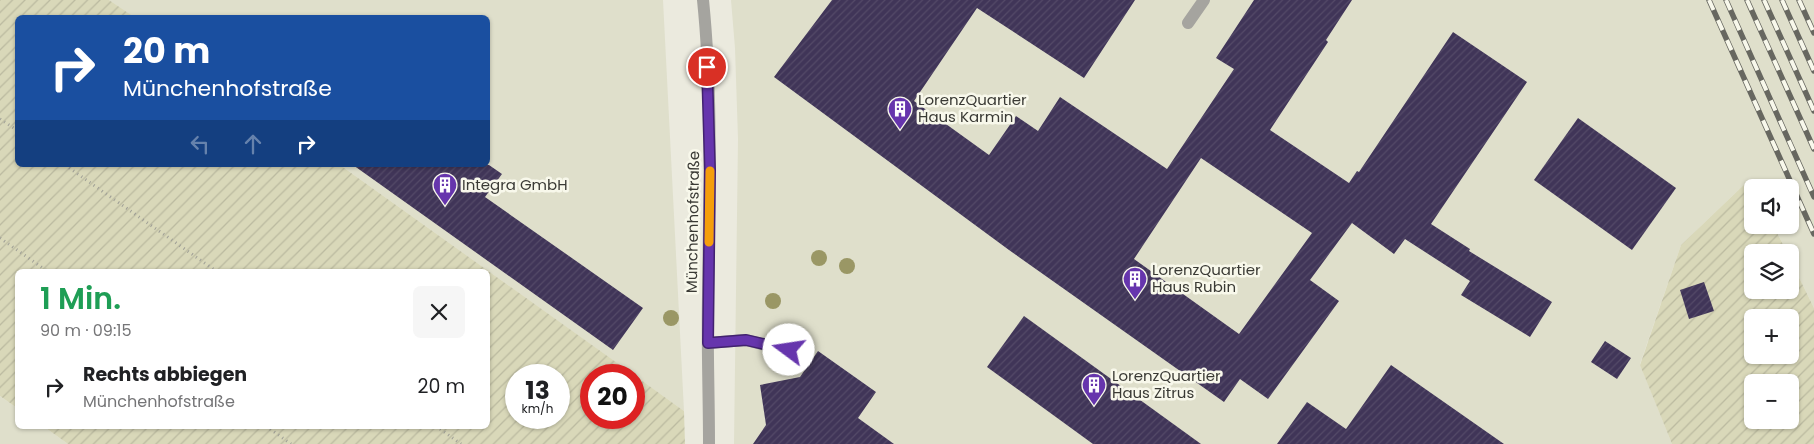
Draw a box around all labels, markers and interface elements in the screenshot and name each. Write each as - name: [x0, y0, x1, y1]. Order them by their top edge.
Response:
- text: 20 m: [123, 26, 210, 75]
- icon: right: [40, 35, 105, 100]
- pin: [686, 46, 728, 88]
- icon: arrive: [693, 53, 721, 81]
- text: Münchenhofstraße: [123, 73, 332, 104]
- place label: LorenzQuartier Haus Karmin: [918, 89, 1027, 127]
- building icon: LorenzQuartier Haus Karmin: [887, 96, 913, 130]
- icon: left: [186, 130, 214, 158]
- icon: ahead: [239, 130, 267, 158]
- icon: right: [292, 130, 320, 158]
- street label: Münchenhofstraße: [681, 151, 704, 293]
- building icon: Integra GmbH: [432, 172, 458, 206]
- place label: Integra GmbH: [462, 174, 568, 195]
- map controls: [1744, 179, 1799, 429]
- button: sound: [1744, 179, 1799, 234]
- button: layers: [1744, 244, 1799, 299]
- place label: LorenzQuartier Haus Rubin: [1152, 259, 1261, 297]
- building icon: LorenzQuartier Haus Rubin: [1122, 266, 1148, 300]
- text: 1 Min.: [40, 277, 121, 320]
- button: close: [413, 286, 465, 338]
- button: +: [1744, 309, 1799, 364]
- text: 90 m · 09:15: [40, 319, 132, 342]
- position arrow: [762, 323, 814, 375]
- text: Rechts abbiegen: [83, 361, 247, 388]
- speed limit sign: 20: [580, 364, 645, 429]
- place label: LorenzQuartier Haus Zitrus: [1112, 365, 1221, 403]
- building icon: LorenzQuartier Haus Zitrus: [1081, 372, 1107, 406]
- icon: right: [40, 373, 68, 401]
- text: 20 m: [417, 373, 465, 400]
- text: 13: [525, 373, 550, 408]
- button: −: [1744, 374, 1799, 429]
- text: Münchenhofstraße: [83, 390, 235, 413]
- text: km/h: [522, 400, 553, 417]

